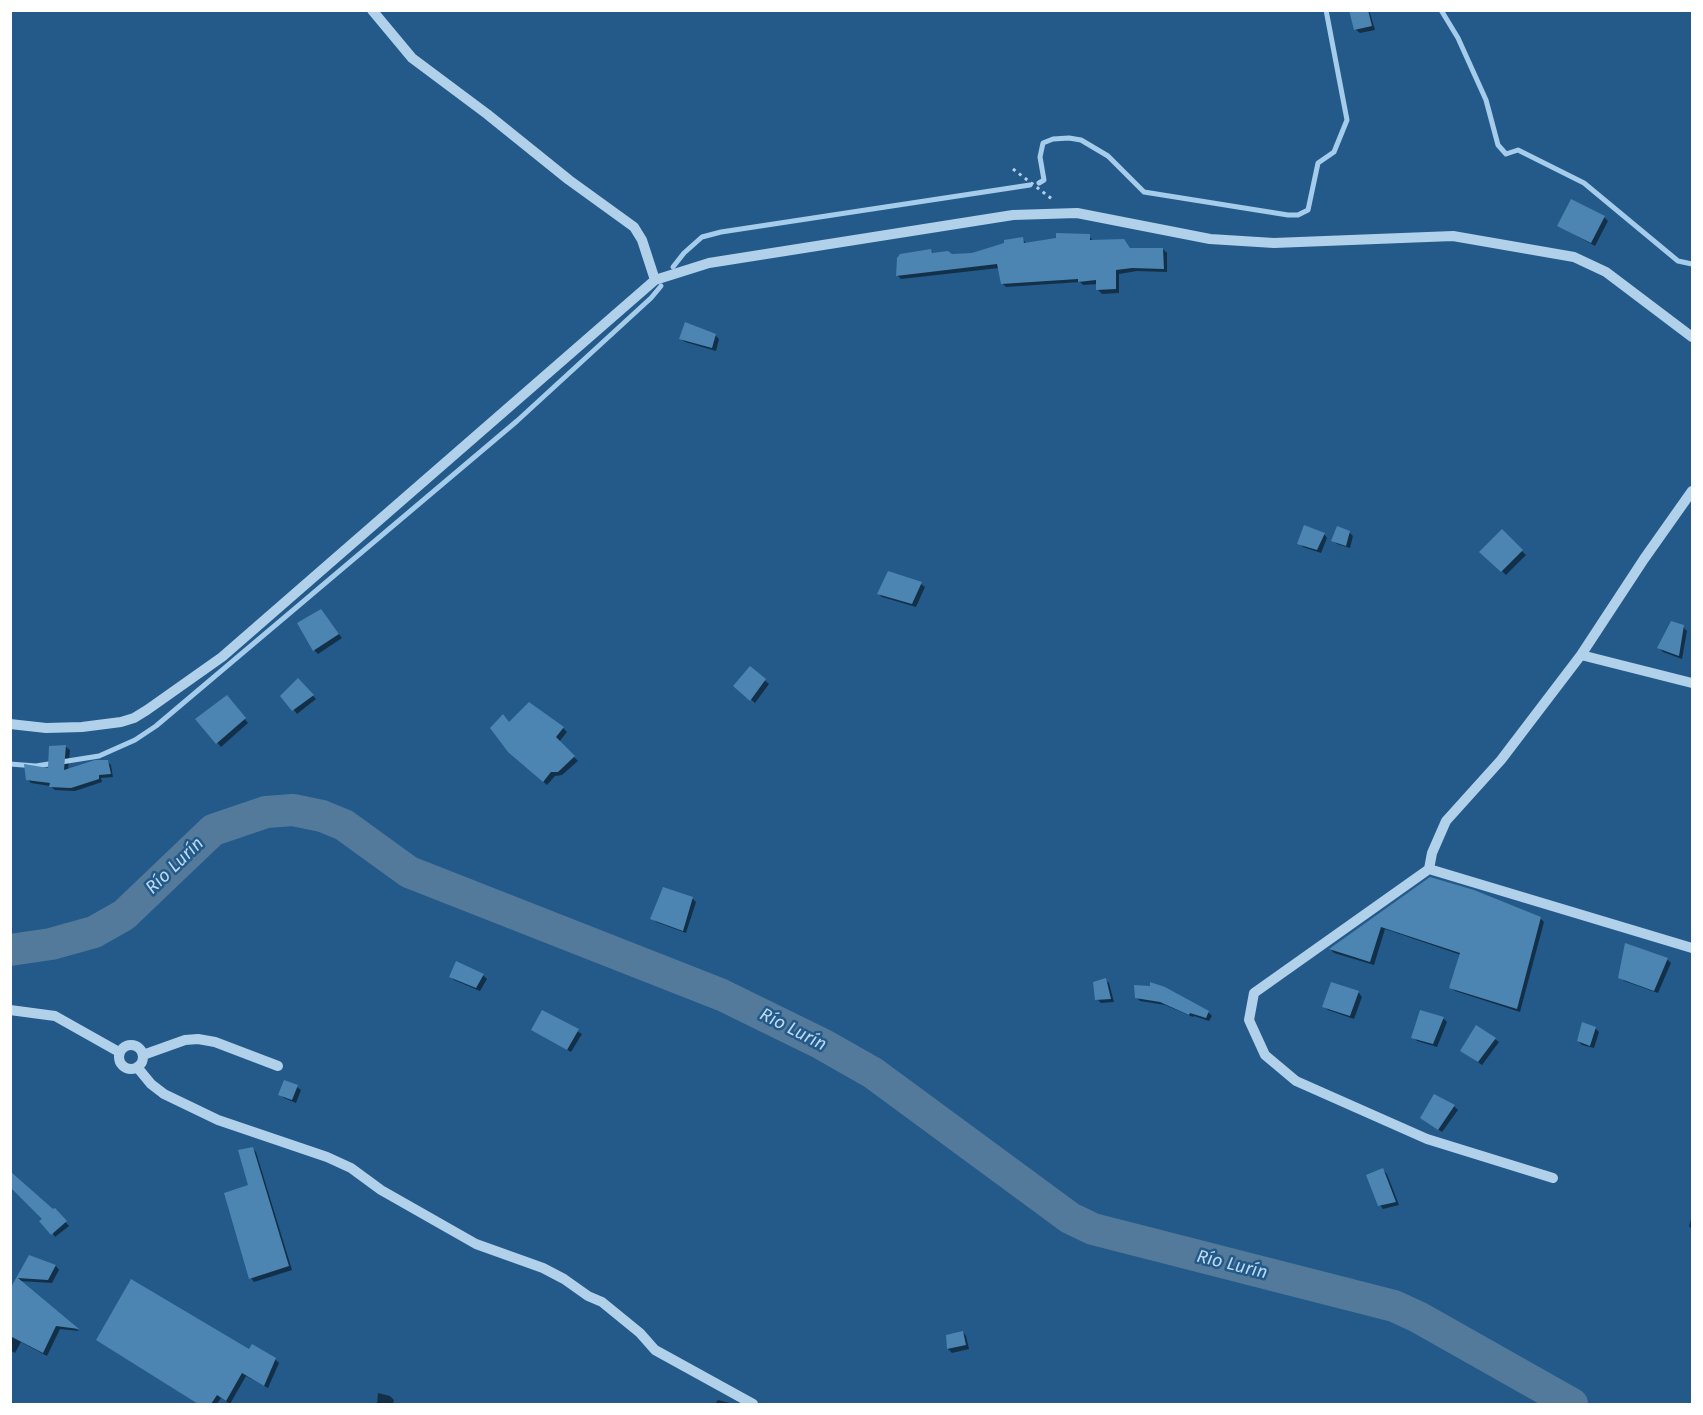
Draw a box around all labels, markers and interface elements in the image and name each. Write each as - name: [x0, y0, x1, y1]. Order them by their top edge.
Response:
- water label: Río Lurín: [142, 833, 208, 899]
- water label: Río Lurín: [756, 1004, 830, 1056]
- water label: Río Lurín: [1194, 1246, 1270, 1284]

